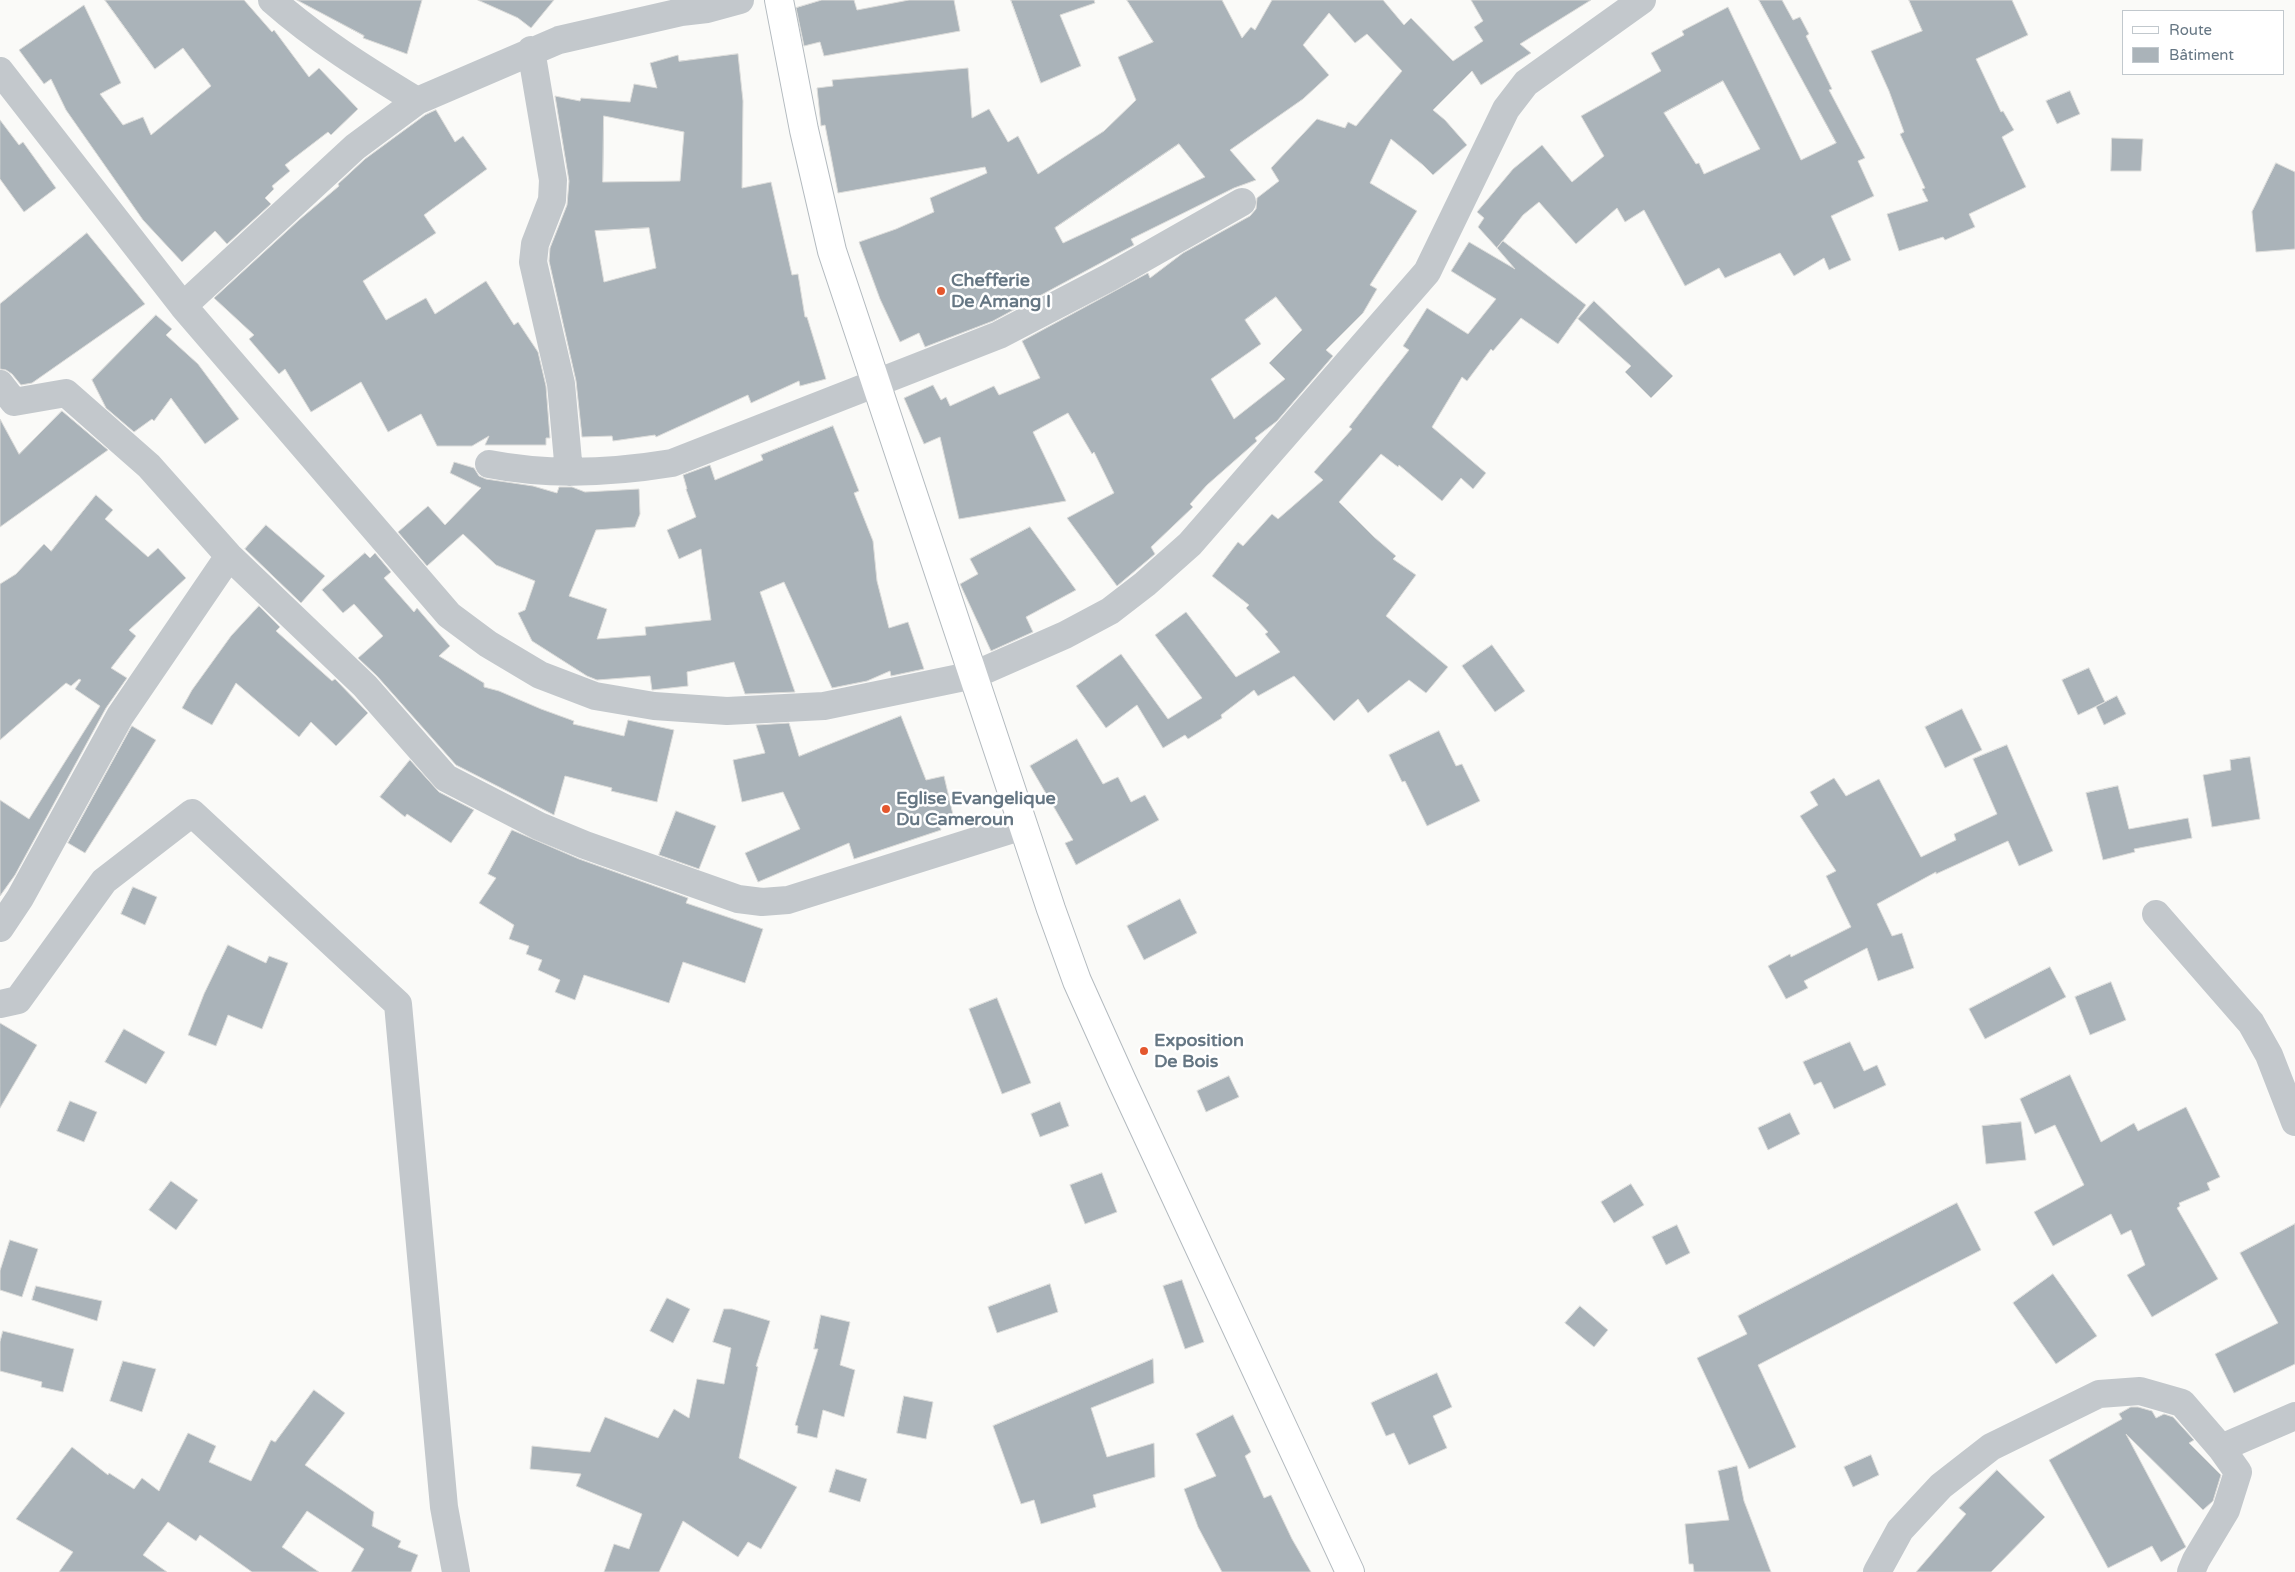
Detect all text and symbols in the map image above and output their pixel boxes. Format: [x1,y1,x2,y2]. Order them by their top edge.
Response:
legend [2122,10,2285,75]
text: Route [2169,21,2212,39]
text: Bâtiment [2169,46,2234,64]
place label: Chefferie De Amang I [951,270,1051,312]
marker: Chefferie De Amang I [935,285,947,297]
place label: Eglise Evangelique Du Cameroun [896,788,1056,831]
marker: Eglise Evangelique Du Cameroun [880,803,892,815]
place label: Exposition De Bois [1154,1030,1244,1072]
marker: Exposition De Bois [1138,1045,1150,1057]

